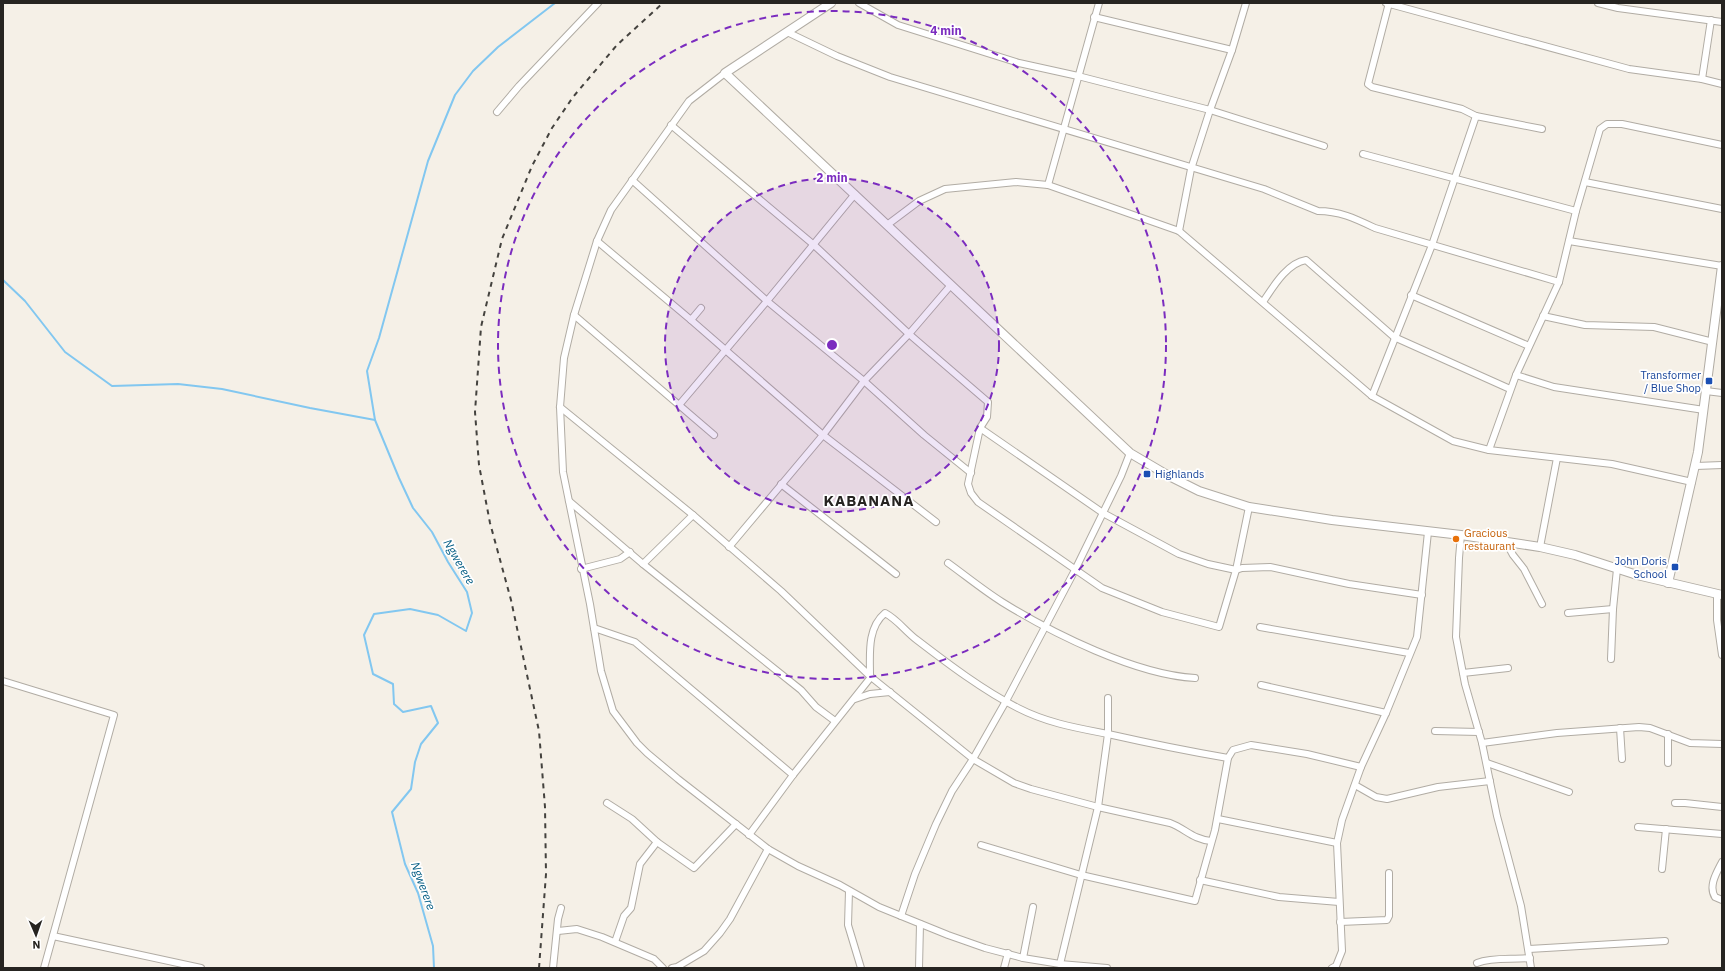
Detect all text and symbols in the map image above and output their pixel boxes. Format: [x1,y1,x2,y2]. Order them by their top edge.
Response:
text: 4 min [930,23,962,38]
text: 2 min [816,170,848,185]
centre of rings [825,338,839,352]
place label: Transformer / Blue Shop [1640,368,1701,395]
marker: Transformer / Blue Shop [1704,376,1714,386]
place label: Highlands [1155,467,1204,481]
marker: Highlands [1142,469,1152,479]
district label: KABANANA [823,491,915,510]
place label: Gracious restaurant [1464,526,1515,553]
marker: Gracious restaurant [1451,534,1461,544]
water label: Ngwerere [440,536,478,587]
place label: John Doris School [1614,554,1667,581]
marker: John Doris School [1670,562,1680,572]
water label: Ngwerere [408,860,439,912]
north arrow [16,915,56,955]
text: N [32,938,41,952]

